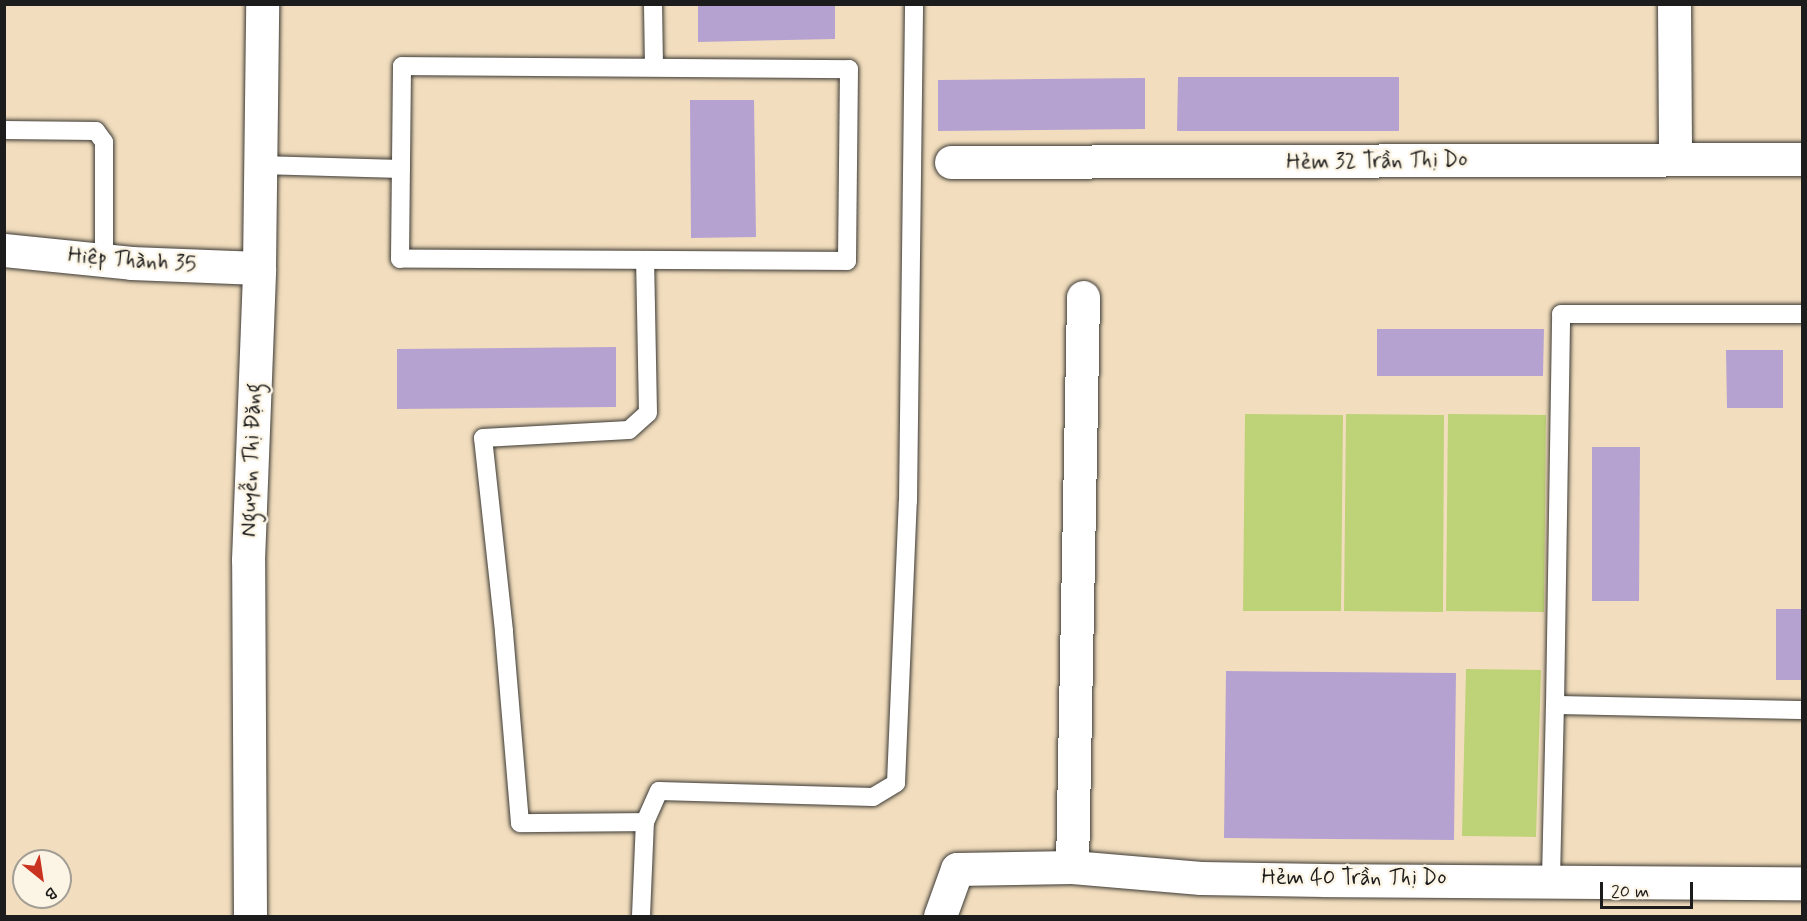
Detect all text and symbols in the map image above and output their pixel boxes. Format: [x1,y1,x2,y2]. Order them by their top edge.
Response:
street label: Hẻm 32 Trần Thị Do [1287,147,1467,177]
street label: Hiệp Thành 35 [67,243,197,279]
street label: Nguyễn Thị Đặng [236,383,268,537]
north arrow [12,849,72,909]
street label: Hẻm 40 Trần Thị Do [1262,866,1446,892]
scale bar [1603,870,1696,908]
text: 20 m [1611,880,1649,904]
text: B [41,882,60,905]

